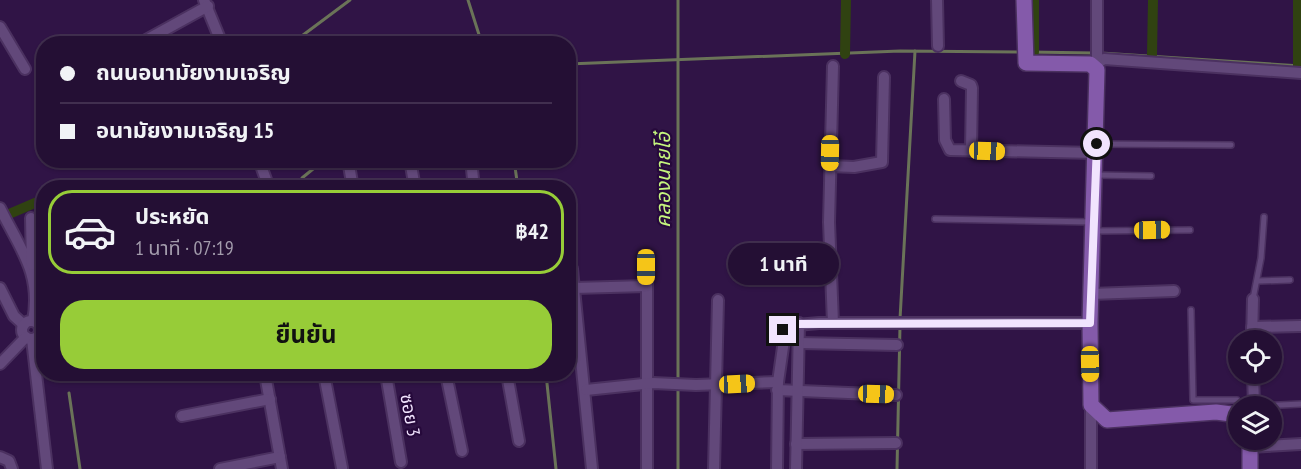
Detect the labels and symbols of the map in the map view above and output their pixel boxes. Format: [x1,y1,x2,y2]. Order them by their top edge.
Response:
water label: คลองนายโอ๋ [650,129,676,228]
route start [1083,130,1110,157]
car [821,135,839,171]
car [969,141,1005,161]
car [1134,221,1170,239]
callout: 1 นาที [728,243,838,285]
car [637,249,655,285]
route end [769,316,796,343]
car [1081,346,1099,382]
car [719,374,755,394]
car [858,384,894,404]
street label: ซอย 3 [395,392,426,438]

